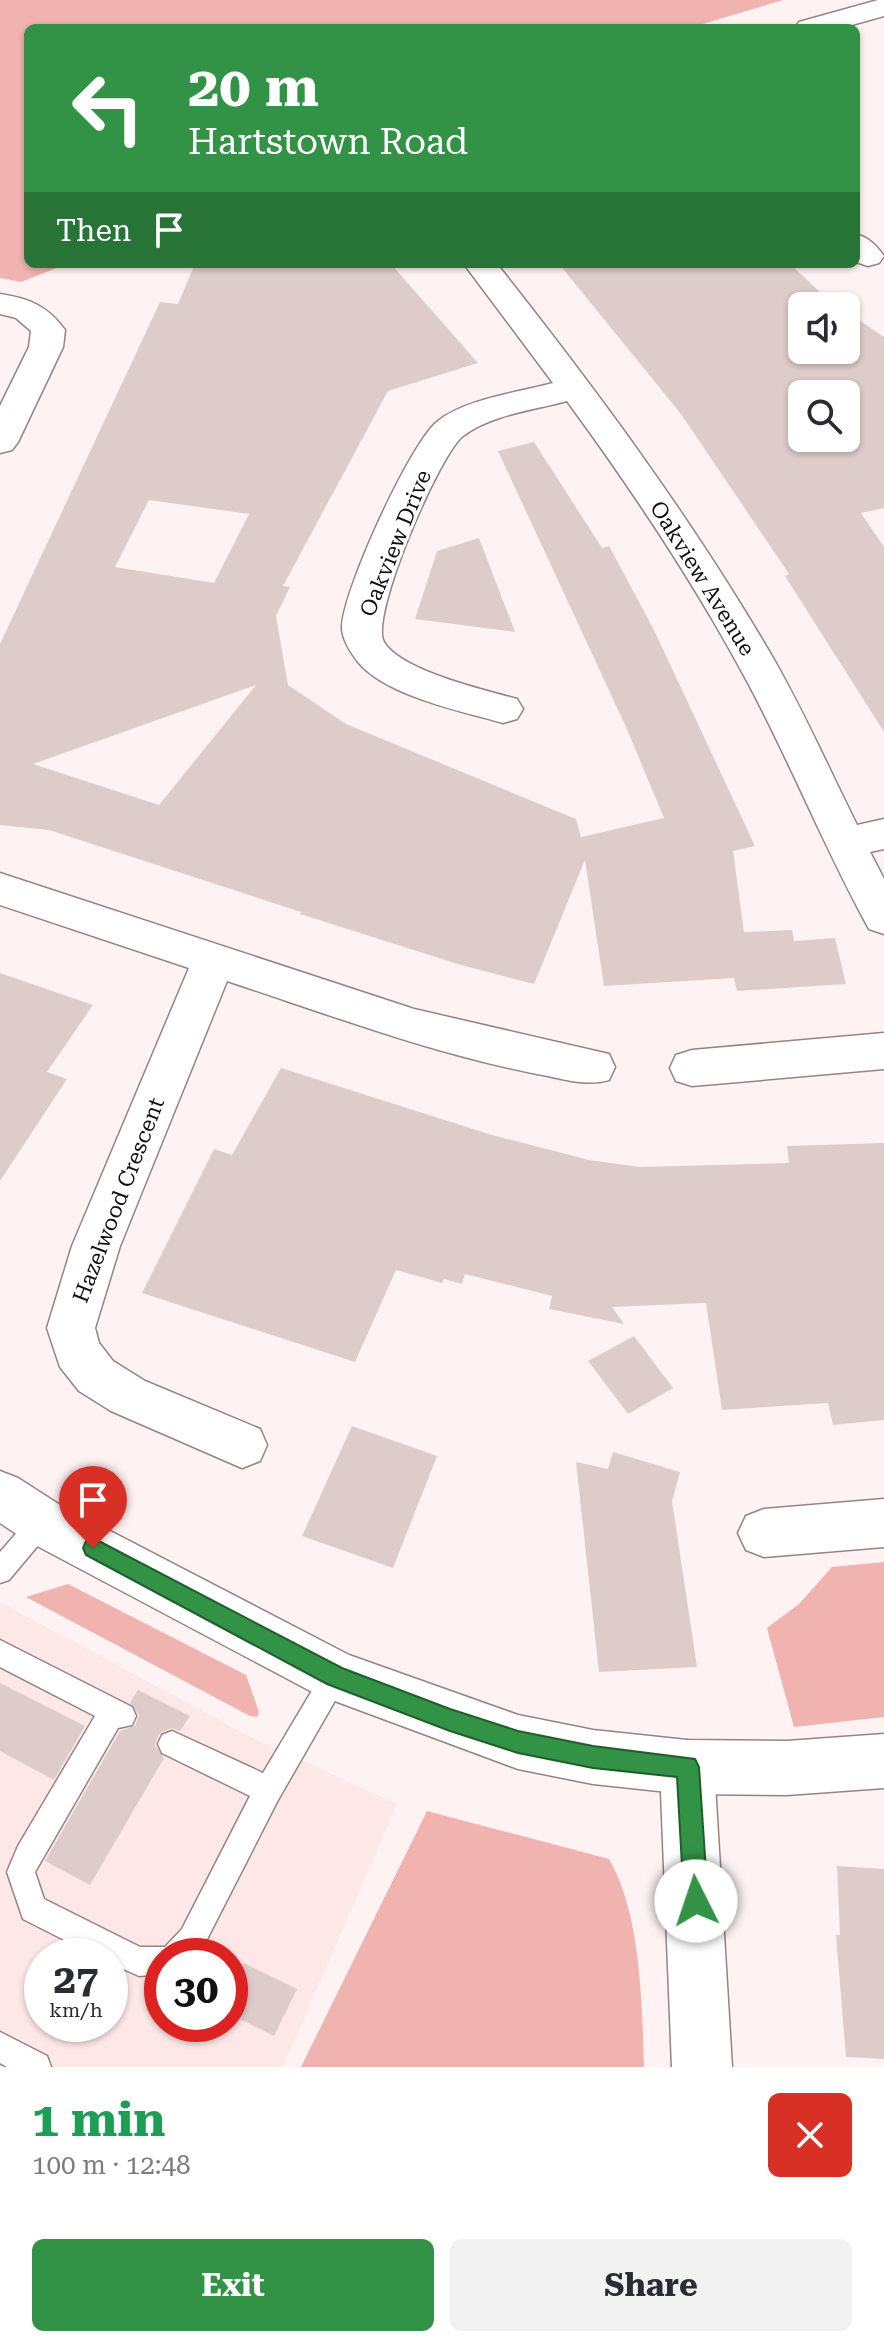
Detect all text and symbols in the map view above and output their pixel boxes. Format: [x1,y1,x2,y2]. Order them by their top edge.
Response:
text: 20 m [188,54,319,120]
icon: left [56,56,160,160]
text: Hartstown Road [188,121,468,163]
icon: arrive [147,208,191,252]
text: Then [56,213,131,248]
map controls [788,292,860,452]
button: sound [788,292,860,364]
button: search [788,380,860,452]
street label: Oakview Drive [355,466,436,620]
street label: Oakview Avenue [645,496,760,660]
street label: Hazelwood Crescent [68,1094,169,1306]
pin [59,1466,127,1548]
icon: arrive [71,1478,115,1522]
position arrow [654,1859,738,1943]
speed limit sign: 30 [144,1938,248,2042]
text: 27 [54,1956,98,2003]
text: km/h [49,1998,103,2022]
text: 1 min [32,2092,165,2148]
button: close [768,2093,852,2177]
text: 100 m · 12:48 [32,2150,191,2180]
button: Exit [32,2239,434,2331]
button: Share [450,2239,852,2331]

